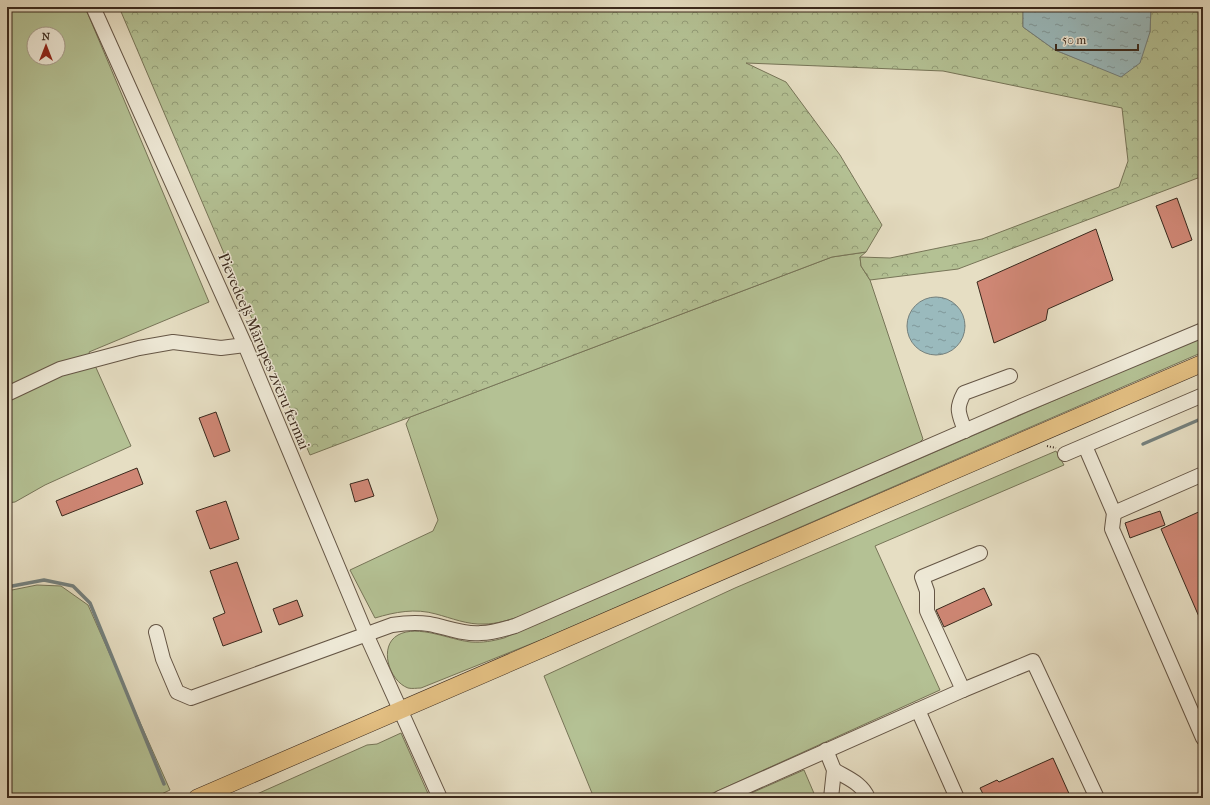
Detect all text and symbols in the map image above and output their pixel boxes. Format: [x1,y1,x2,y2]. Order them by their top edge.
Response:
north arrow [26,26,66,66]
scale bar [1056,26,1138,52]
text: N [42,30,51,43]
text: 50 m [1062,33,1086,47]
street label: Pievedceļš Mārupes zvēru fermai [214,250,314,453]

